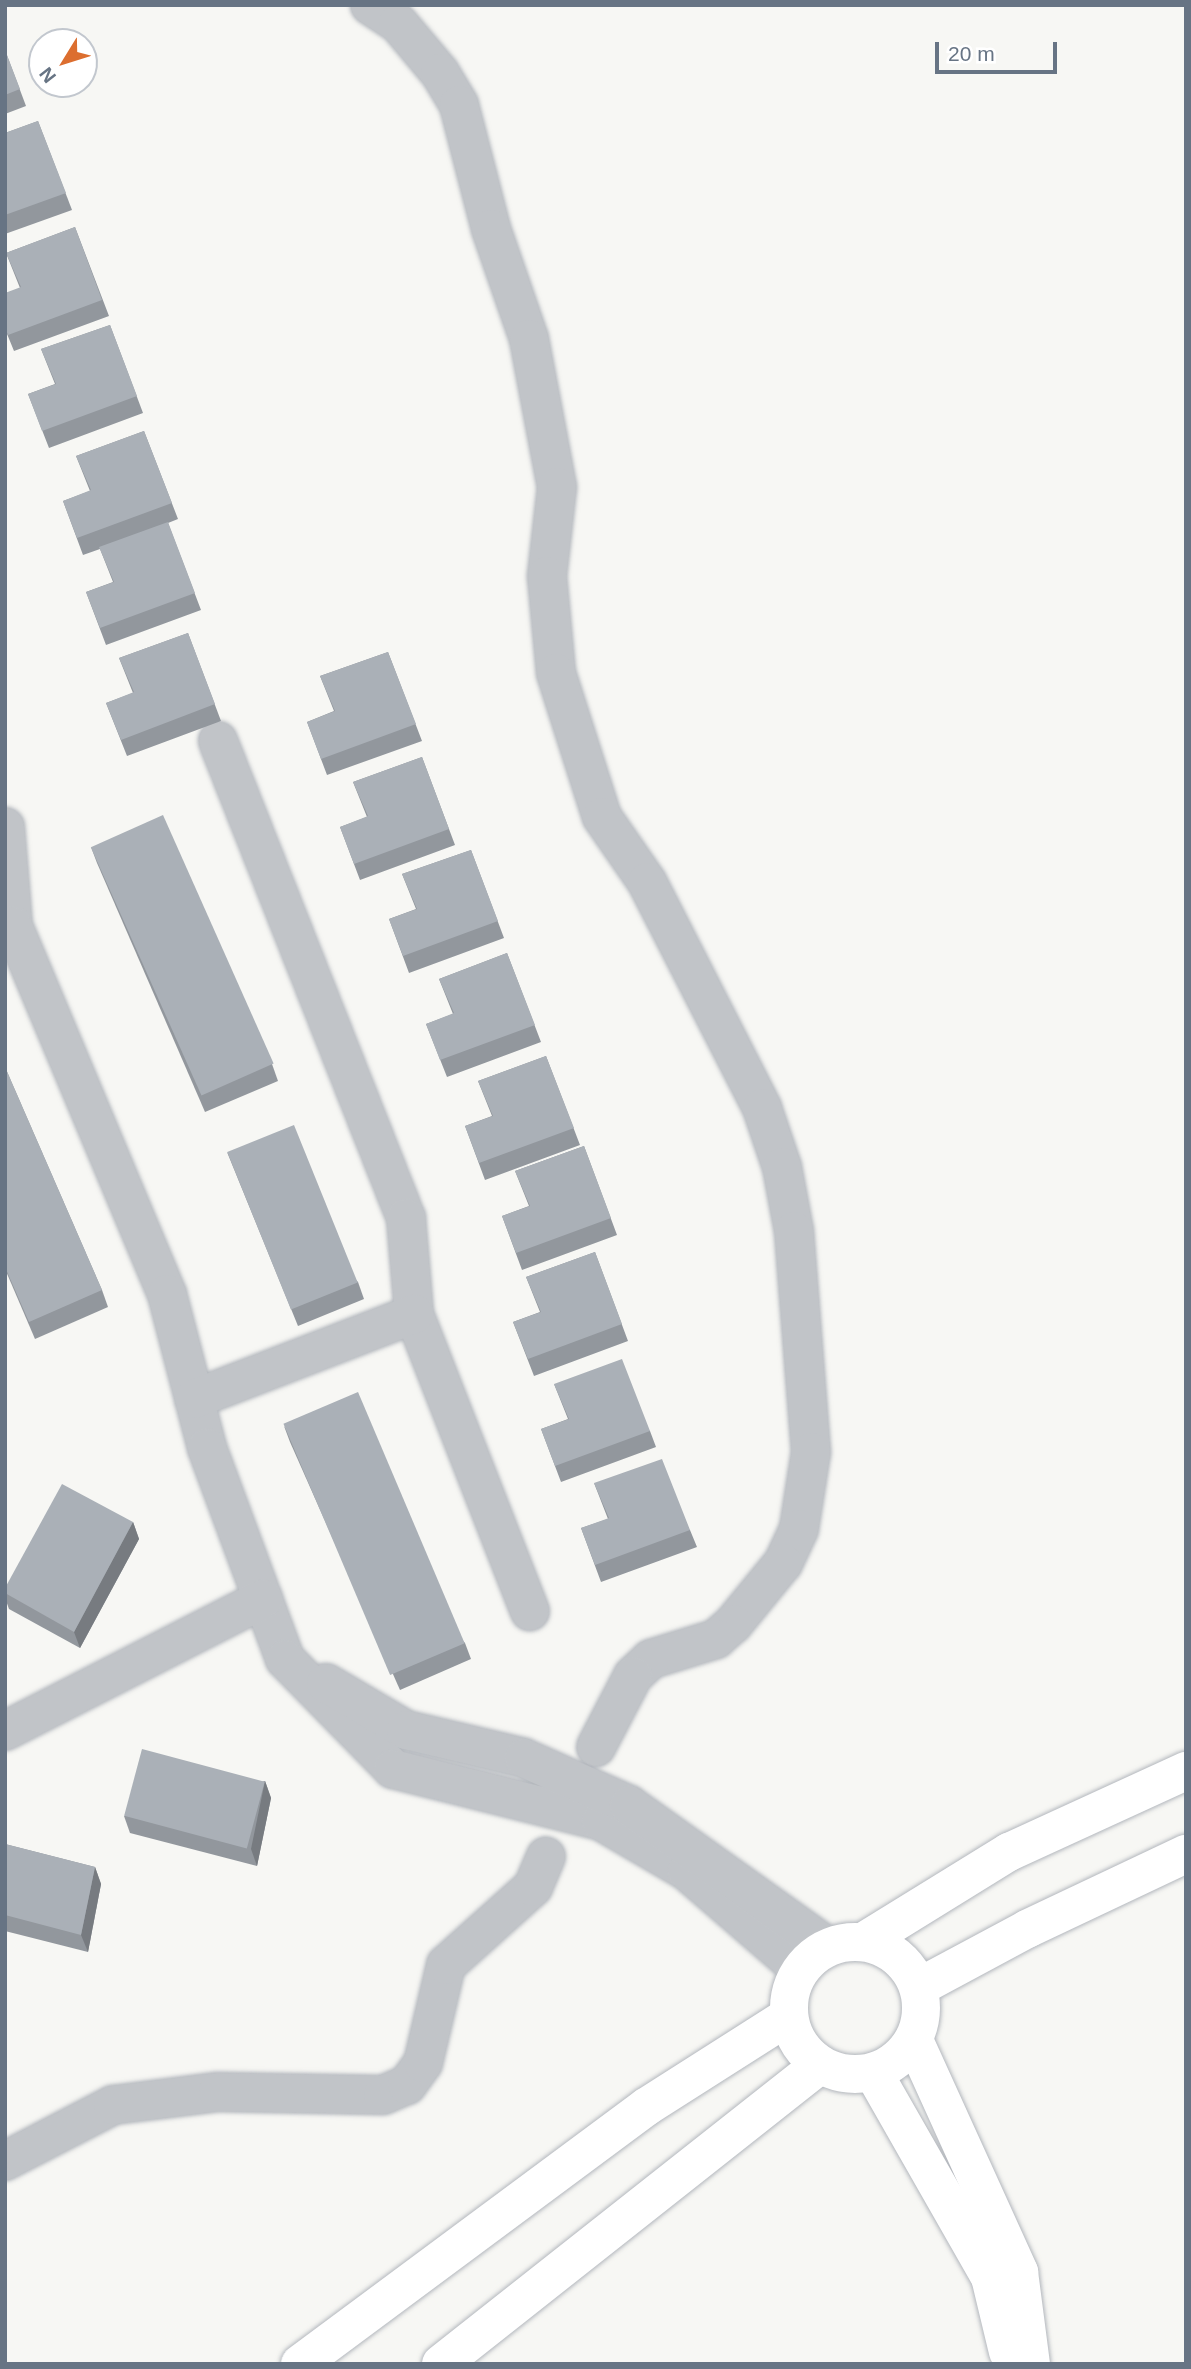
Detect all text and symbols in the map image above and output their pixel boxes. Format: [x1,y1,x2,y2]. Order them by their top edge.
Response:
north arrow [28,28,98,98]
scale bar [939,28,1062,72]
text: 20 m [948,42,995,65]
text: N [35,63,60,87]

